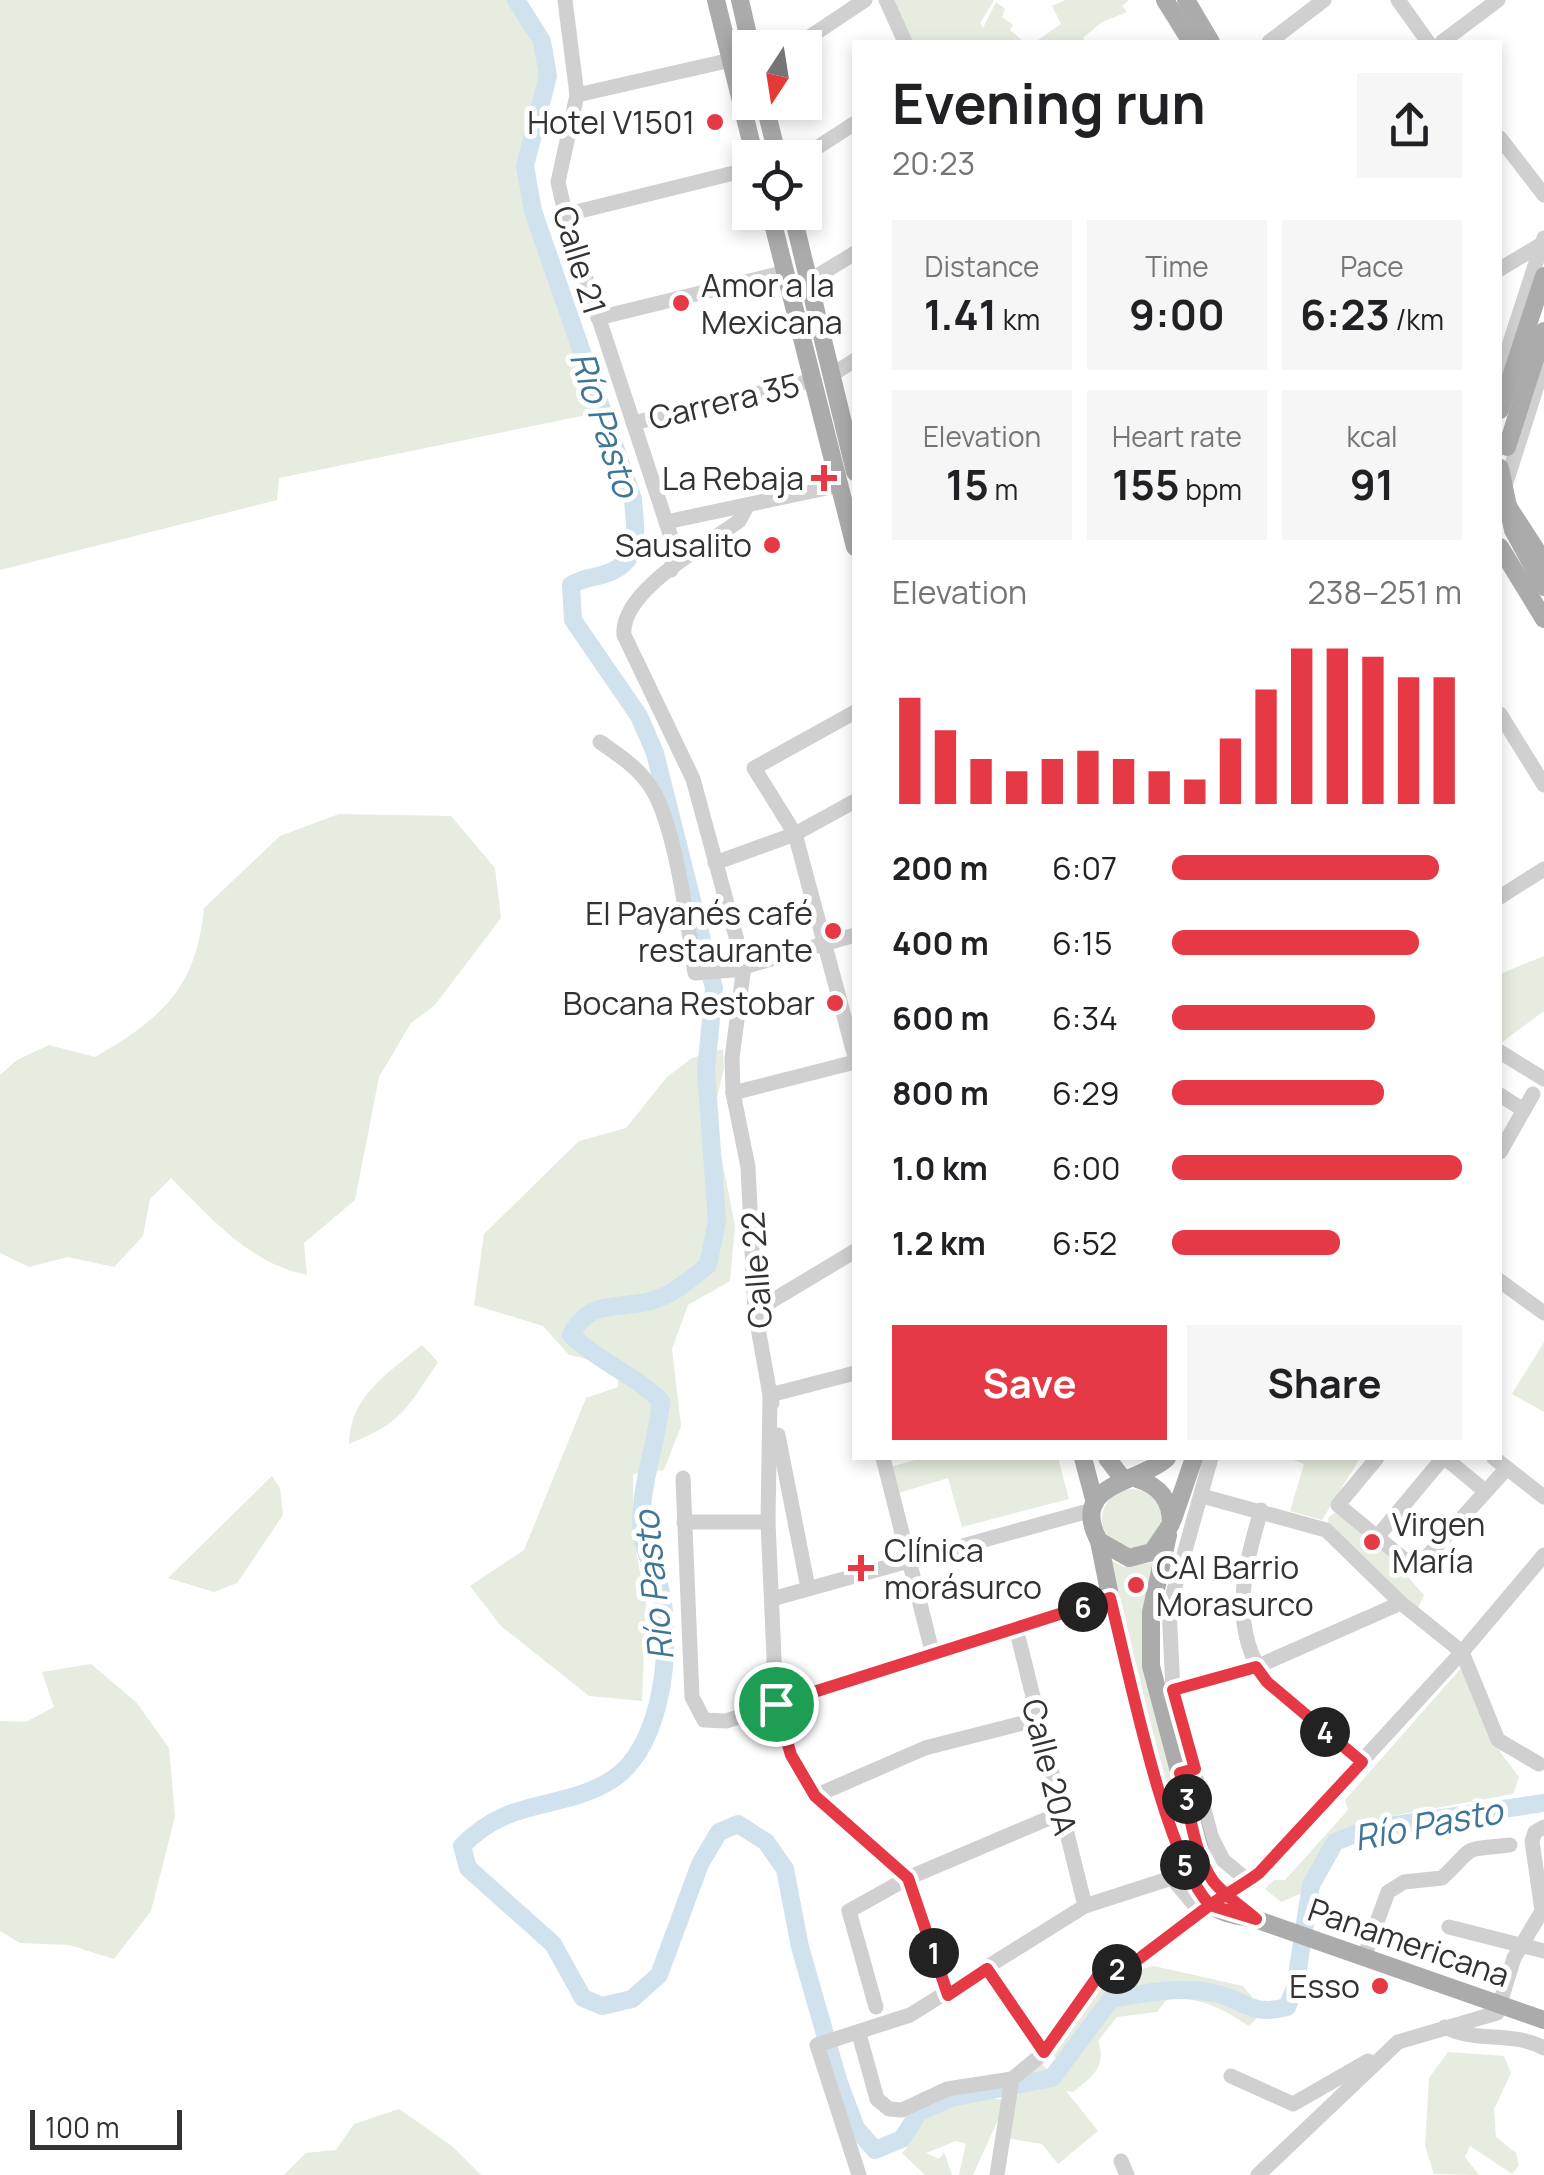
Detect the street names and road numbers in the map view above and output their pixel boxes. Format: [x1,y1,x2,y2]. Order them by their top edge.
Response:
street label: Calle 21 [543,200,617,320]
street label: Carrera 35 [644,362,804,440]
street label: Calle 22 [730,1210,782,1330]
street label: Calle 20A [1012,1694,1088,1840]
street label: Panamericana [1303,1887,1515,1997]

